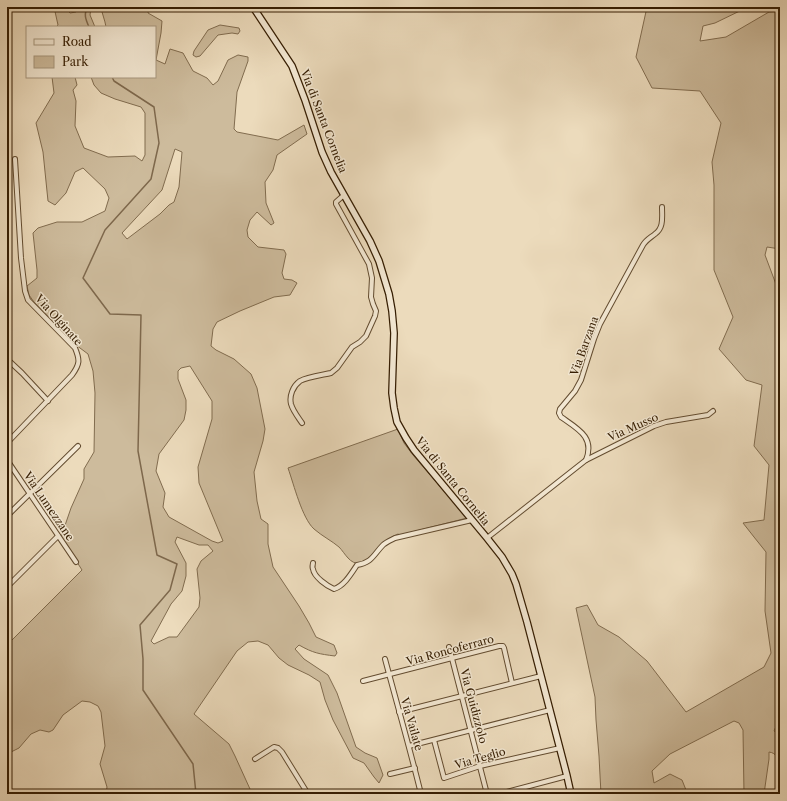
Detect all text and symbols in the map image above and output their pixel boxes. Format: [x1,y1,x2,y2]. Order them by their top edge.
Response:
legend [26,26,156,78]
text: Road [62,34,92,49]
text: Park [62,54,89,69]
street label: Via di Santa Cornelia [297,66,350,175]
street label: Via Olginate [32,291,86,348]
street label: Via Barzana [566,314,601,379]
street label: Via Musso [605,410,661,445]
street label: Via di Santa Cornelia [412,433,493,528]
street label: Via Lumezzane [20,468,77,543]
street label: Via Roncoferraro [404,632,496,669]
street label: Via Guidizzolo [457,666,491,745]
street label: Via Vailate [397,695,426,752]
street label: Via Teglio [452,744,507,772]

